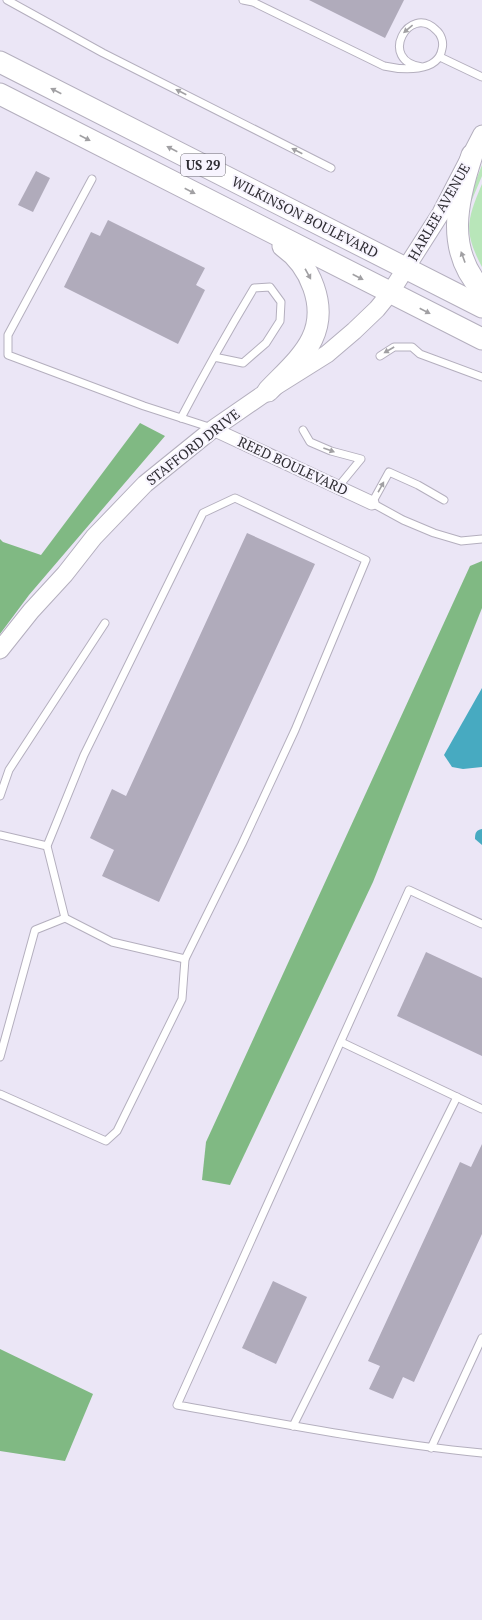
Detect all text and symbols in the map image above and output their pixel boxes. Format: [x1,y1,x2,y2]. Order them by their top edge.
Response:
one-way arrow [403,25,413,33]
one-way arrow [50,87,62,94]
one-way arrow [175,89,187,95]
one-way arrow [79,134,90,141]
one-way arrow [166,146,178,152]
one-way arrow [291,147,302,154]
road number: US 29 [181,154,225,176]
street label: HARLEE AVENUE [403,160,474,264]
street label: WILKINSON BOULEVARD [229,171,382,262]
one-way arrow [185,188,196,195]
one-way arrow [459,251,465,263]
one-way arrow [305,268,311,280]
one-way arrow [352,273,364,280]
one-way arrow [419,307,431,314]
one-way arrow [383,347,395,354]
street label: STAFFORD DRIVE [142,404,243,489]
street label: REED BOULEVARD [235,432,351,499]
one-way arrow [323,447,335,453]
one-way arrow [377,482,384,493]

